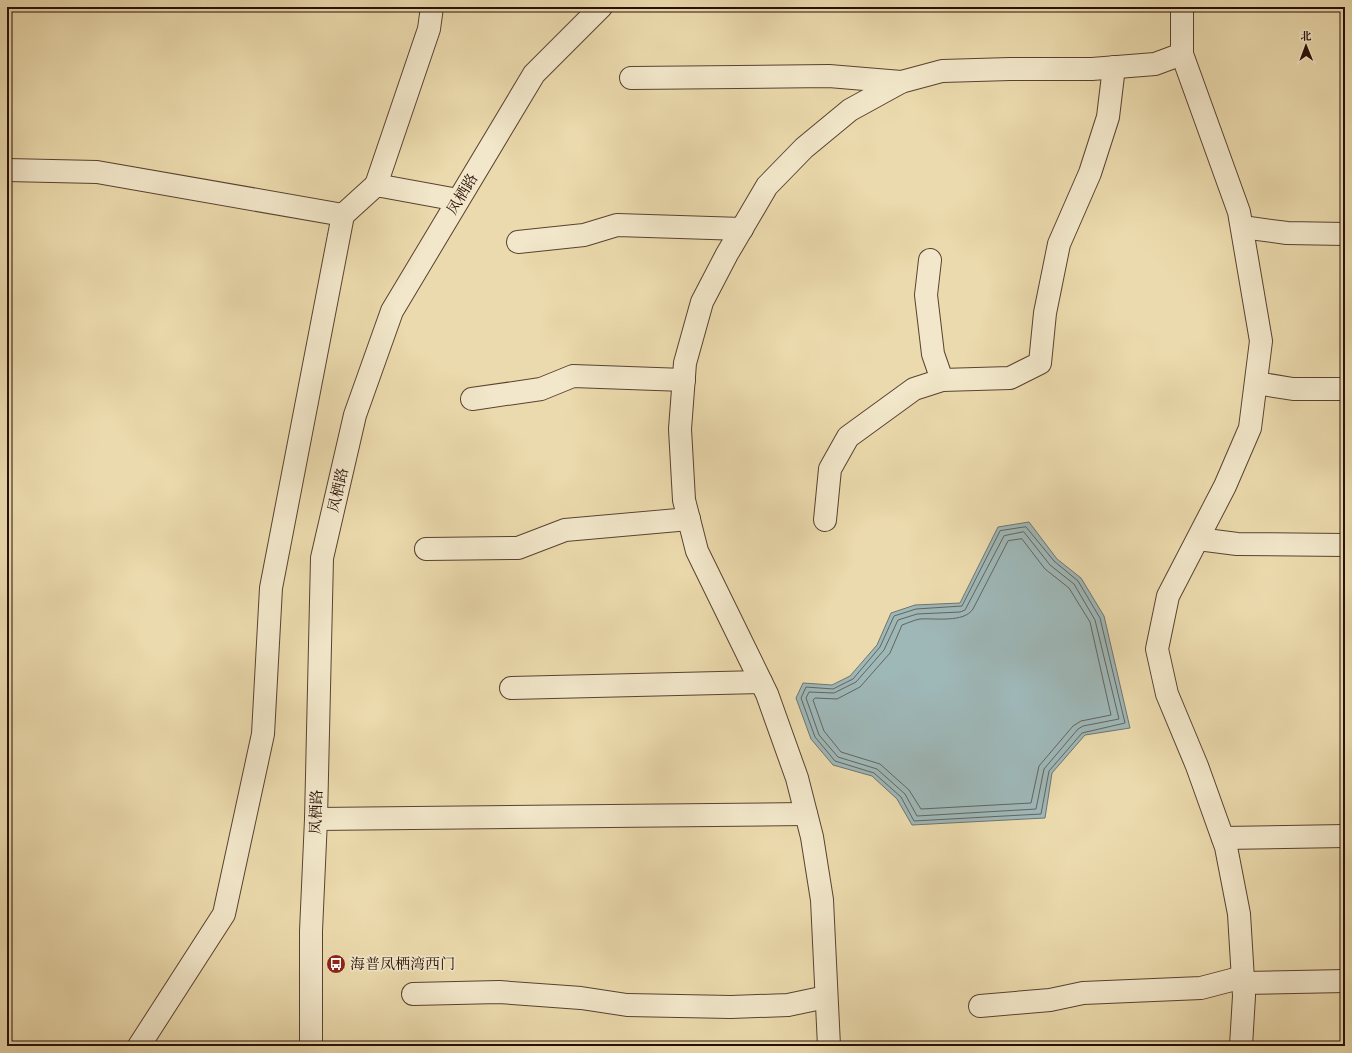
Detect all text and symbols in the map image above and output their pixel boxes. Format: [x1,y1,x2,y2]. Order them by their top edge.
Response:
north arrow [1286,26,1326,66]
text: 北 [1300,30,1311,44]
street label: 凤栖路 [443,170,482,218]
street label: 凤栖路 [324,466,353,514]
street label: 凤栖路 [306,789,327,835]
bus stop icon: 海普凤栖湾西门 [325,953,347,975]
place label: 海普凤栖湾西门 [350,955,455,974]

